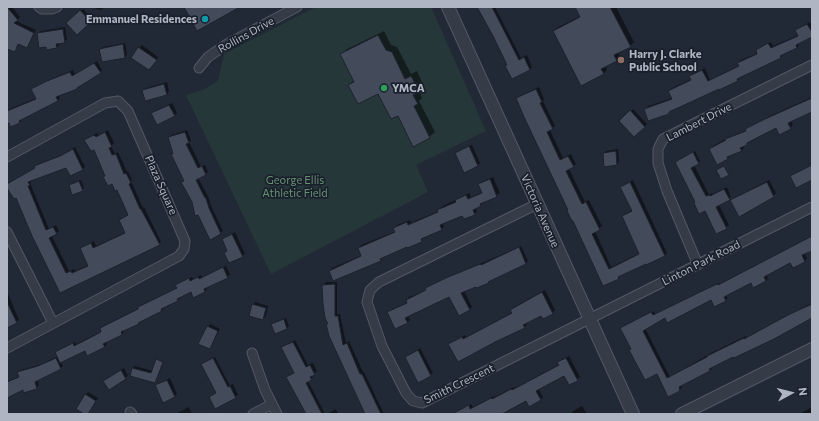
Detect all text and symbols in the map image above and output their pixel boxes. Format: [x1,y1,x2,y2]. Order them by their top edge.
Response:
place label: Emmanuel Residences [86,12,197,26]
marker: Emmanuel Residences [200,14,210,24]
street label: Rollins Drive [216,14,276,56]
place label: Harry J. Clarke Public School [629,47,701,73]
marker: Harry J. Clarke Public School [616,55,626,65]
place label: YMCA [392,81,425,95]
marker: YMCA [379,83,389,93]
street label: Lambert Drive [664,100,734,144]
street label: Plaza Square [142,153,180,217]
street label: Victoria Avenue [518,172,562,250]
park label: George Ellis Athletic Field [262,173,328,199]
street label: Linton Park Road [660,238,742,288]
street label: Smith Crescent [422,361,496,407]
north arrow [771,373,811,413]
text: N [796,387,810,396]

